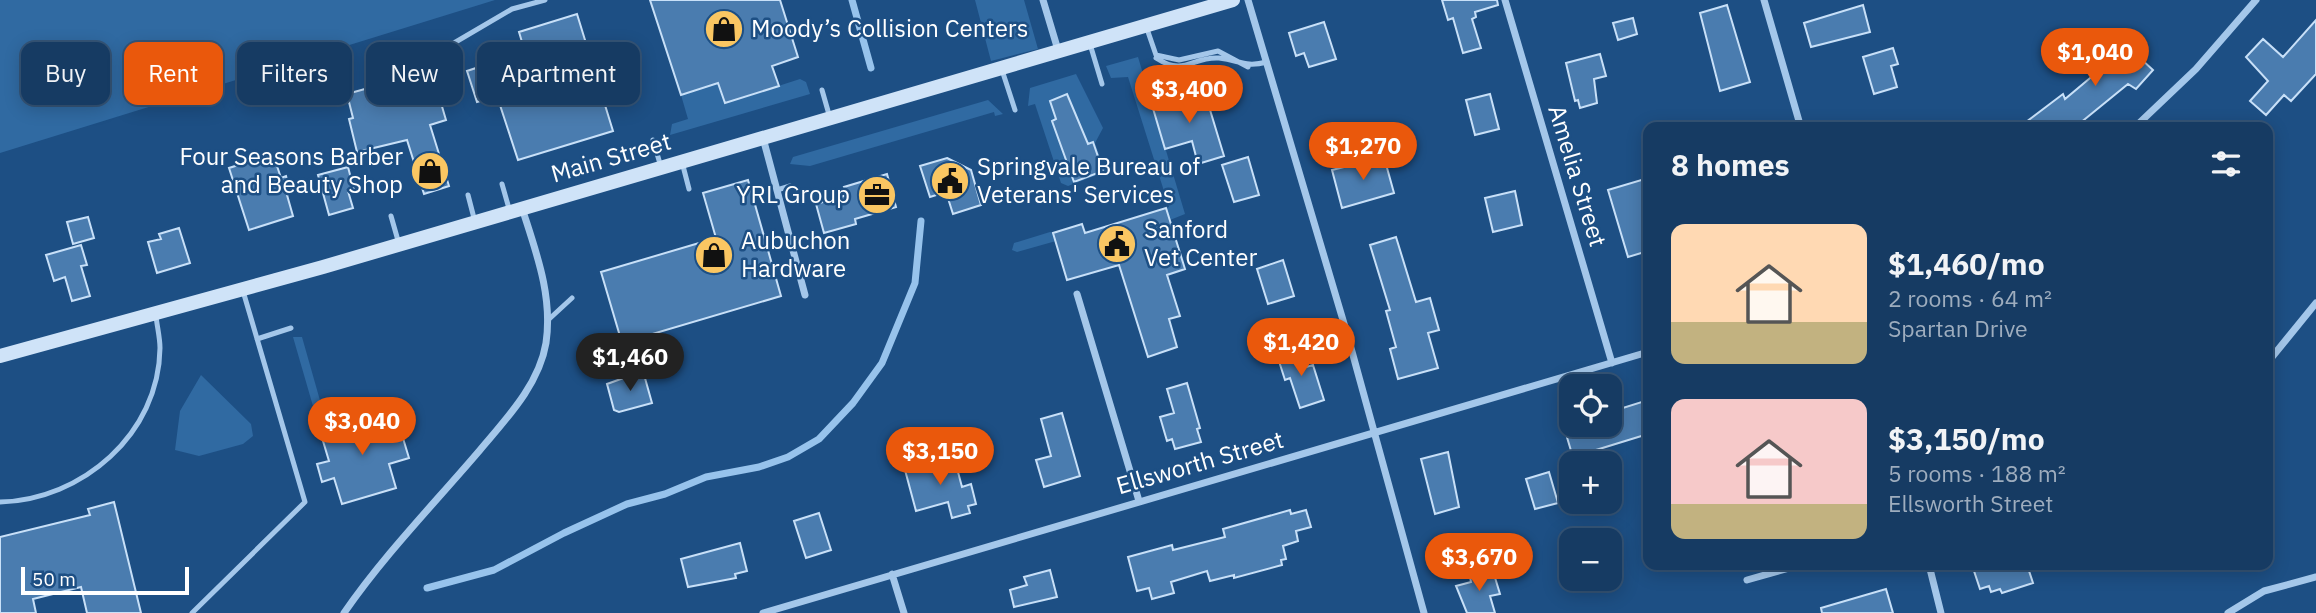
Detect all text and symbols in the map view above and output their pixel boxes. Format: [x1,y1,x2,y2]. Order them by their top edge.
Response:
shop icon: Moody’s Collision Centers [703,8,745,50]
place label: Moody’s Collision Centers [751,12,1028,44]
pin: $1,040 [2038,28,2152,88]
text: $1,040 [2057,36,2133,66]
chip: Buy [21,42,110,105]
chip: Rent [124,42,223,105]
chip: Filters [237,42,352,105]
chip: New [366,42,463,105]
chip: Apartment [477,42,640,105]
pin: $3,400 [1132,66,1246,125]
text: $3,400 [1151,73,1227,103]
street label: Amelia Street [1541,101,1615,250]
pin: $1,270 [1306,122,1420,182]
street label: Main Street [547,125,674,189]
text: $1,270 [1325,130,1401,160]
place label: Four Seasons Barber and Beauty Shop [179,140,403,200]
text: 8 homes [1671,145,1790,184]
icon: filters [2207,145,2245,183]
shop icon: Four Seasons Barber and Beauty Shop [409,150,451,192]
place label: Springvale Bureau of Veterans' Services [977,150,1200,210]
public building icon: Springvale Bureau of Veterans' Services [929,160,971,202]
office icon: YRL Group [856,174,898,216]
place label: YRL Group [736,178,850,210]
place label: Sanford Vet Center [1144,213,1257,273]
public building icon: Sanford Vet Center [1096,223,1138,265]
place label: Aubuchon Hardware [741,224,850,284]
shop icon: Aubuchon Hardware [693,234,735,276]
text: $1,460/mo [1888,244,2045,283]
icon: home [1727,252,1811,336]
text: 2 rooms · 64 m² [1888,283,2052,313]
text: Spartan Drive [1888,313,2028,343]
pin: $1,420 [1244,318,1358,378]
text: $1,420 [1263,326,1339,356]
pin: $1,460 [573,334,687,393]
text: $1,460 [592,341,668,371]
map controls [1559,374,1622,591]
button: locate [1559,374,1622,437]
pin: $3,040 [305,398,419,457]
text: $3,040 [324,405,400,435]
text: $3,150/mo [1888,419,2045,458]
street label: Ellsworth Street [1112,423,1287,501]
icon: home [1727,427,1811,511]
pin: $3,150 [883,428,997,487]
text: $3,150 [902,435,978,465]
button: + [1559,451,1622,514]
text: 5 rooms · 188 m² [1888,458,2066,488]
text: Ellsworth Street [1888,488,2053,518]
button: − [1559,528,1622,591]
pin: $3,670 [1422,534,1536,593]
text: $3,670 [1441,541,1517,571]
scale bar [21,564,189,596]
text: 50 m [32,567,76,591]

